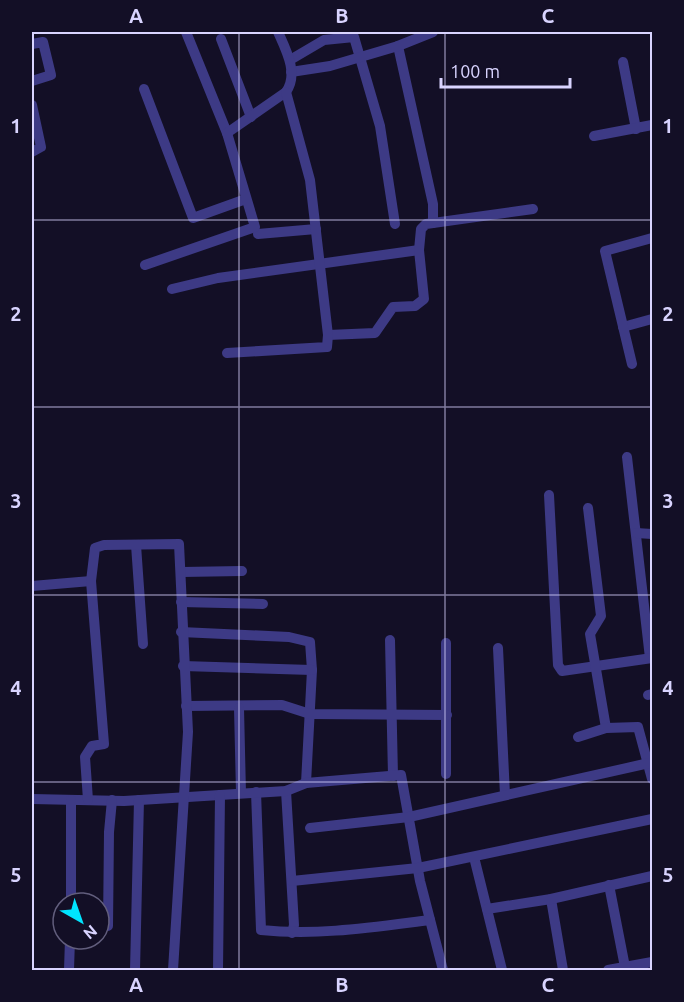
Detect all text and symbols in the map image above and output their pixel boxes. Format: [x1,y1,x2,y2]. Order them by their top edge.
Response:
text: A [129,4,143,27]
text: B [335,4,349,27]
text: C [542,4,555,27]
scale bar [441,51,570,89]
text: 100 m [450,61,500,81]
text: 1 [10,114,22,137]
text: 1 [662,114,674,137]
text: 2 [10,302,22,325]
text: 2 [662,302,674,325]
text: 3 [10,489,22,512]
text: 3 [662,489,674,512]
text: 4 [10,676,22,699]
text: 4 [662,676,674,699]
text: 5 [10,863,22,886]
text: 5 [662,863,674,886]
north arrow [51,891,111,951]
text: N [80,922,101,943]
text: A [129,973,143,996]
text: B [335,973,349,996]
text: C [542,973,555,996]

